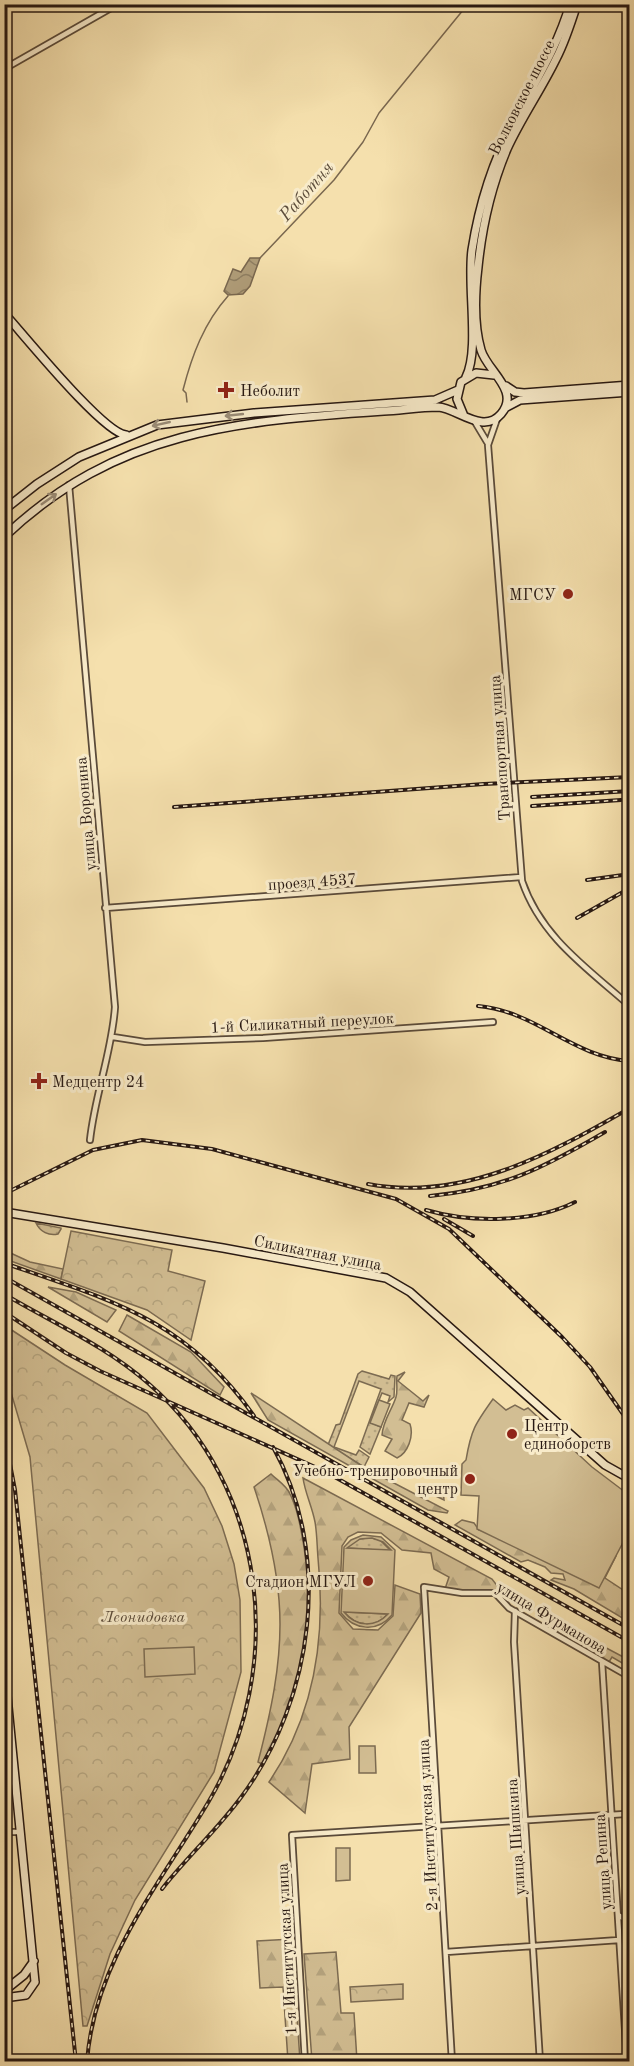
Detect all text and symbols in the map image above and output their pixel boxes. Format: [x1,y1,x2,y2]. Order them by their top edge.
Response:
street label: Волковское шоссе [487,38,559,158]
water label: Работня [276,158,337,226]
marker: Неболит [217,381,235,399]
place label: Неболит [240,384,300,400]
one-way arrow [225,410,245,421]
one-way arrow [152,419,171,431]
one-way arrow [40,493,57,505]
marker: МГСУ [561,587,575,601]
place label: МГСУ [509,588,556,604]
street label: Транспортная улица [488,674,514,821]
street label: улица Воронина [74,756,100,872]
street label: проезд 4537 [267,872,357,894]
street label: 1-й Силикатный переулок [210,1011,394,1037]
marker: Медцентр 24 [30,1072,48,1090]
place label: Медцентр 24 [52,1075,144,1091]
street label: Силикатная улица [252,1234,383,1274]
place label: Центр единоборств [524,1419,611,1453]
marker: Центр единоборств [505,1427,519,1441]
place label: Учебно-тренировочный центр [293,1464,458,1498]
marker: Учебно-тренировочный центр [463,1472,477,1486]
marker: Стадион МГУЛ [361,1574,375,1588]
place label: Стадион МГУЛ [245,1575,356,1591]
street label: улица Фурманова [493,1580,609,1658]
park label: Леонидовка [101,1610,185,1626]
street label: 2-я Институтская улица [416,1738,441,1911]
street label: улица Шишкина [505,1778,529,1896]
street label: улица Репина [593,1813,615,1911]
street label: 1-я Институтская улица [275,1862,300,2035]

